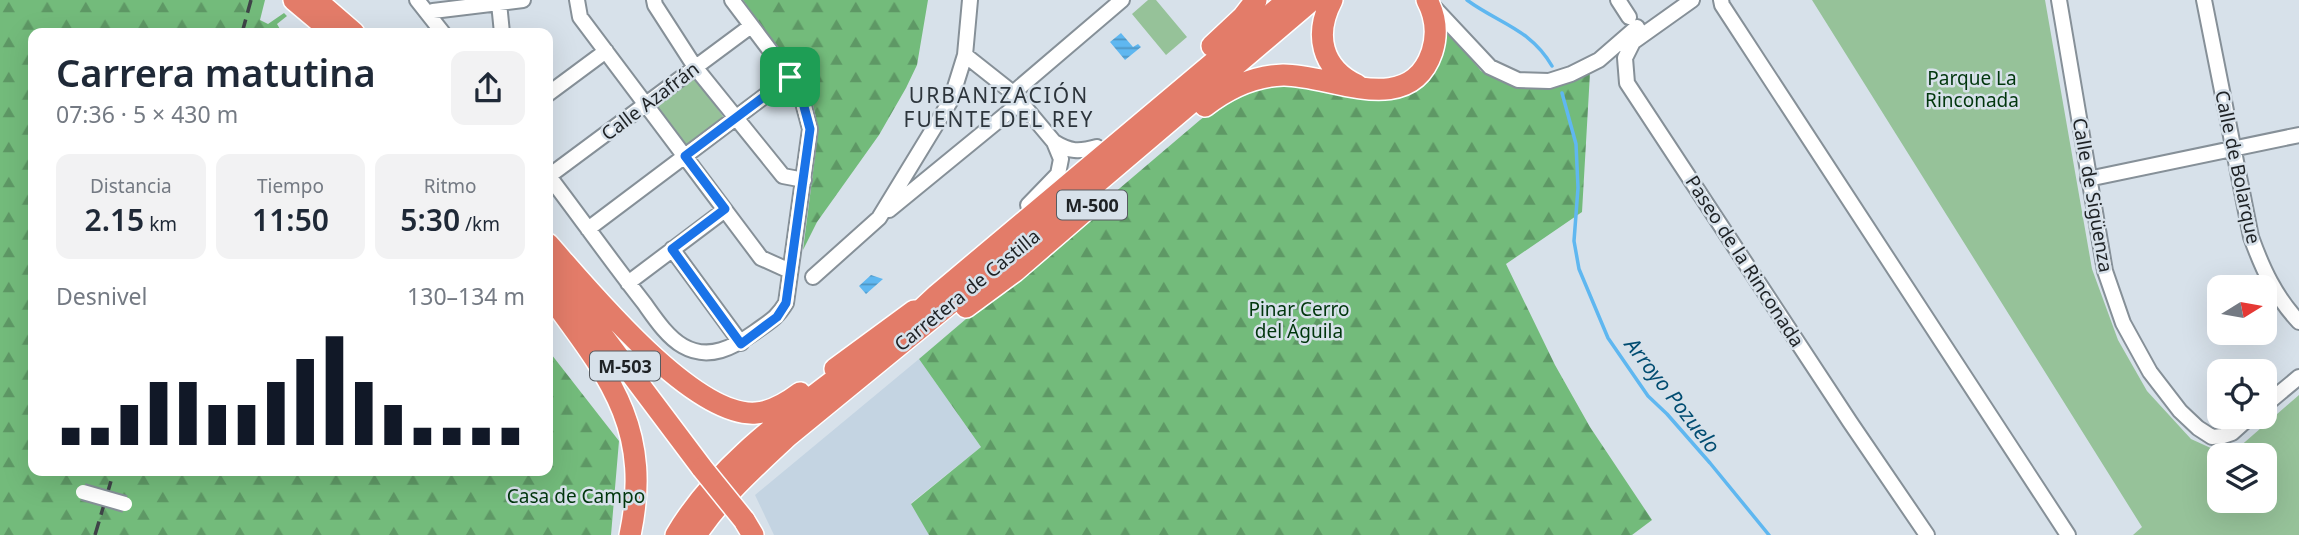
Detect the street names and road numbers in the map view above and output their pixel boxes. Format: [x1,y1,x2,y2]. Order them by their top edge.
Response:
street label: Calle Azafrán [596,56,704,146]
street label: Calle de Bolarque [2209,88,2267,246]
street label: Calle de Sigüenza [2067,116,2119,274]
street label: Paseo de la Rinconada [1680,170,1810,352]
road number: M-500 [1057,190,1127,220]
street label: Carretera de Castilla [889,223,1045,357]
road number: M-503 [590,352,660,380]

